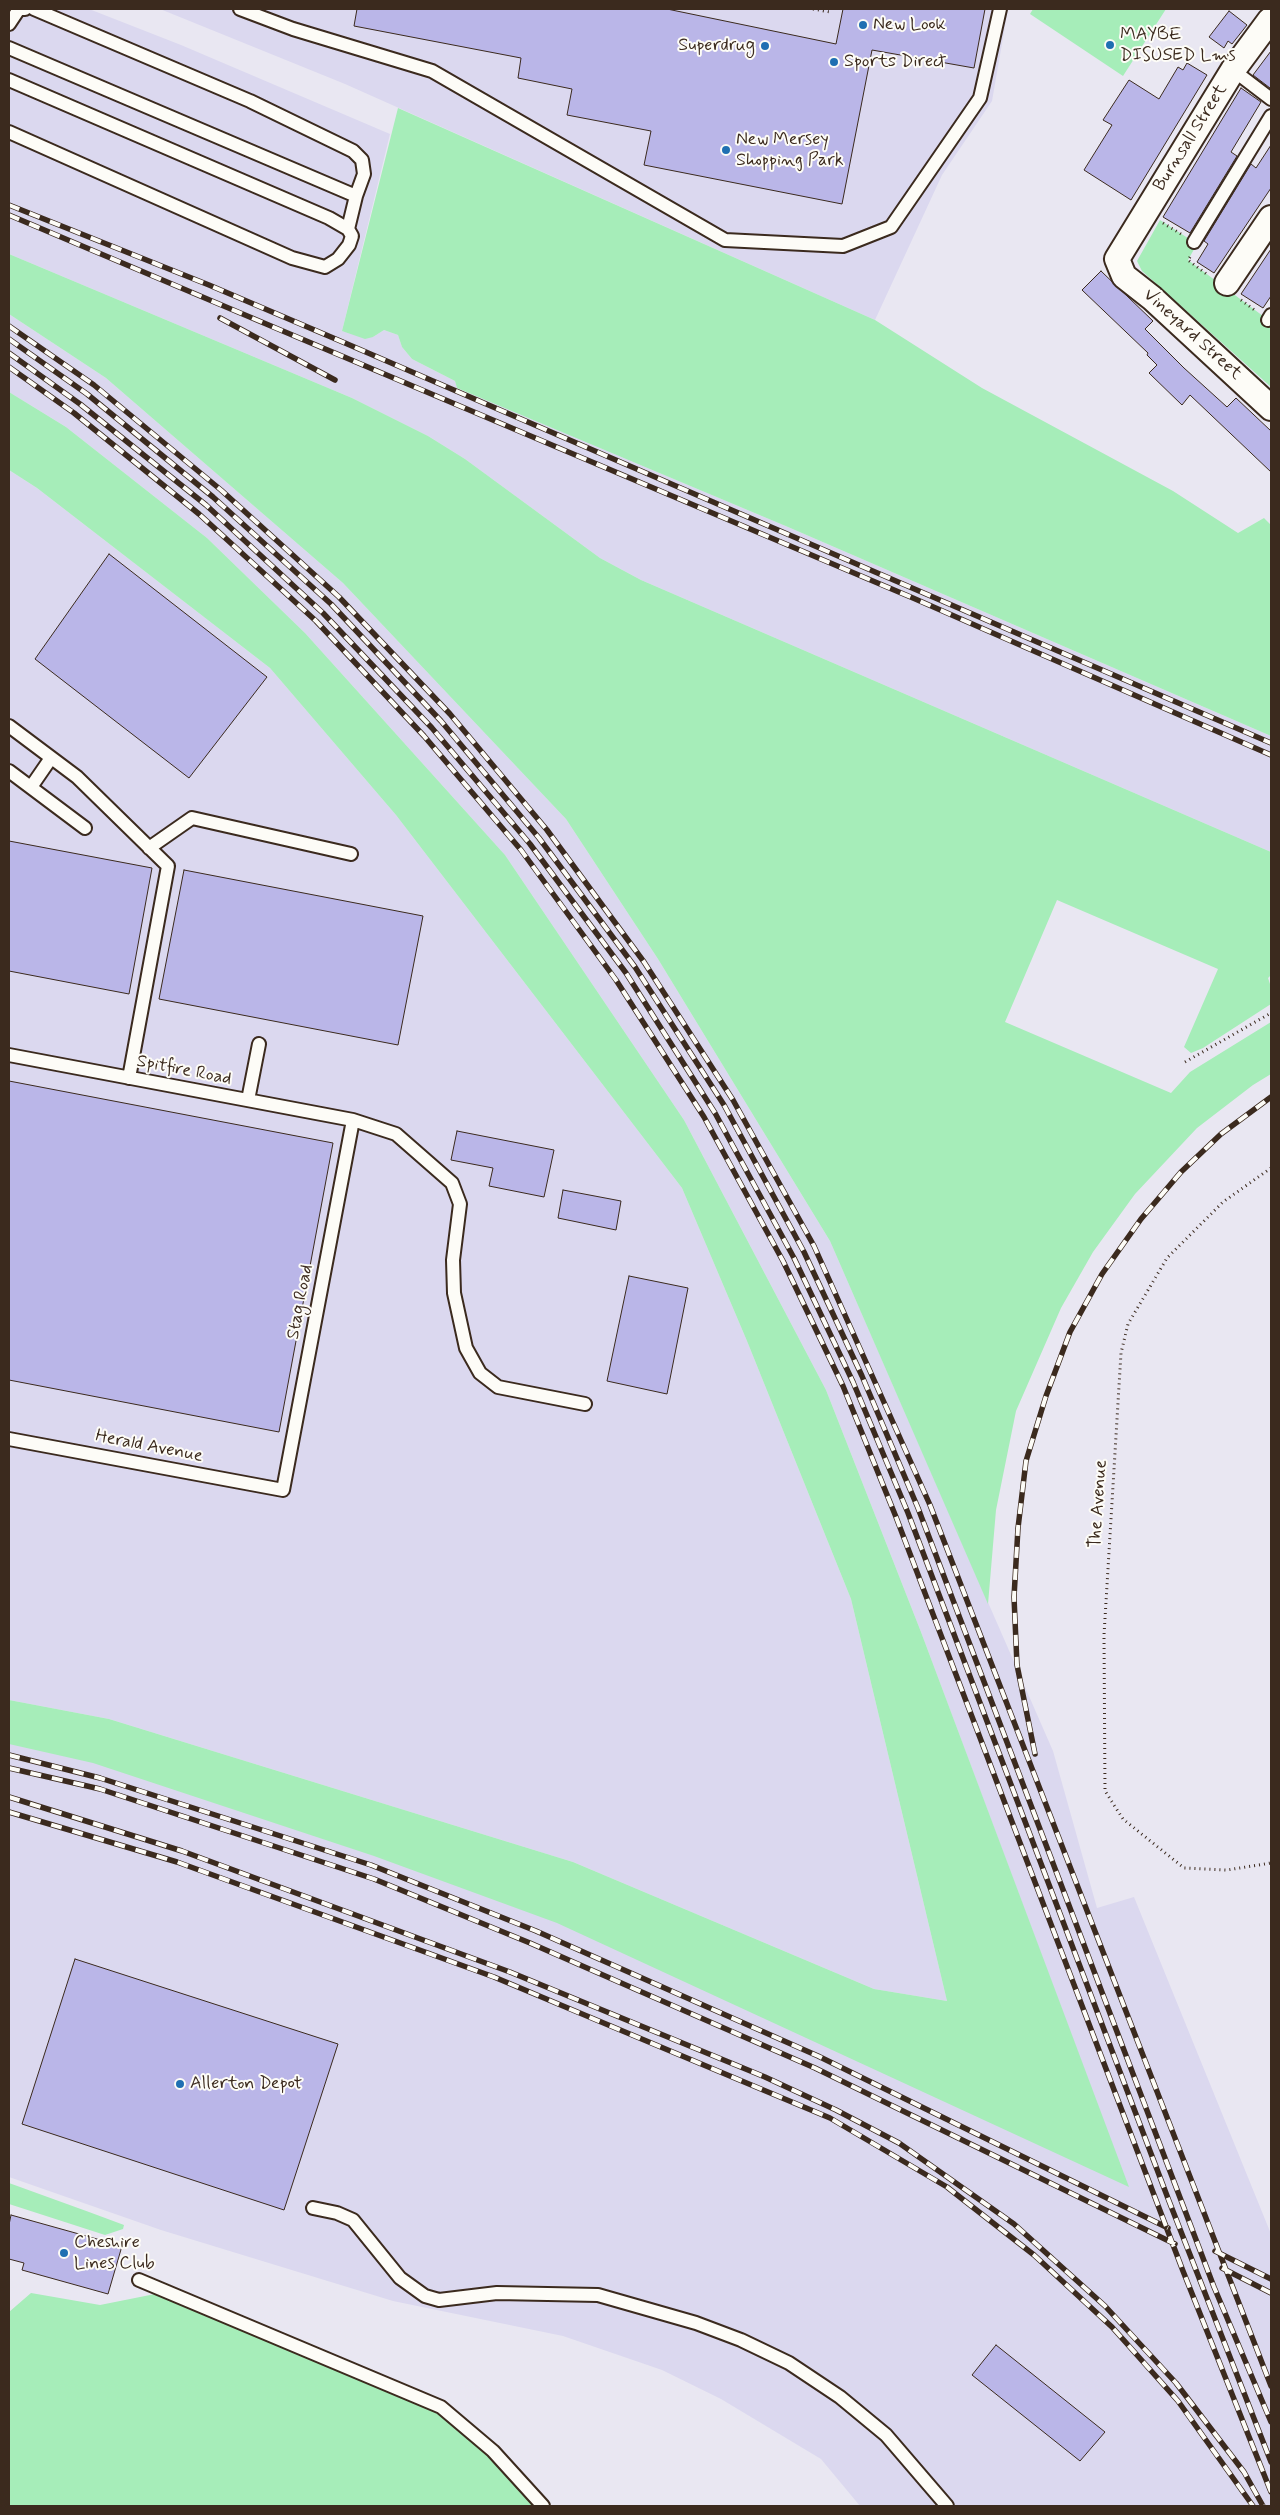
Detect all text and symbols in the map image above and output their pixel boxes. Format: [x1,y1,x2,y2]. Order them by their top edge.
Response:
place label: New Look [873,14,946,36]
marker: New Look [857,19,869,31]
place label: MAYBE DISUSED Lms [1120,24,1236,66]
place label: Superdrug [678,35,755,57]
marker: MAYBE DISUSED Lms [1104,39,1116,51]
marker: Superdrug [759,40,771,52]
place label: Sports Direct [844,51,946,73]
marker: Sports Direct [828,56,840,68]
street label: Burnsall Street [1149,80,1233,196]
place label: New Mersey Shopping Park [736,129,844,172]
marker: New Mersey Shopping Park [720,144,732,156]
street label: Vineyard Street [1138,285,1246,385]
street label: Spitfire Road [135,1051,233,1091]
street label: Stag Road [283,1263,319,1341]
street label: Herald Avenue [93,1426,205,1468]
street label: The Avenue [1085,1459,1113,1549]
place label: Allerton Depot [190,2073,302,2095]
marker: Allerton Depot [174,2078,186,2090]
place label: Cheshire Lines Club [74,2232,155,2274]
marker: Cheshire Lines Club [58,2247,70,2259]

